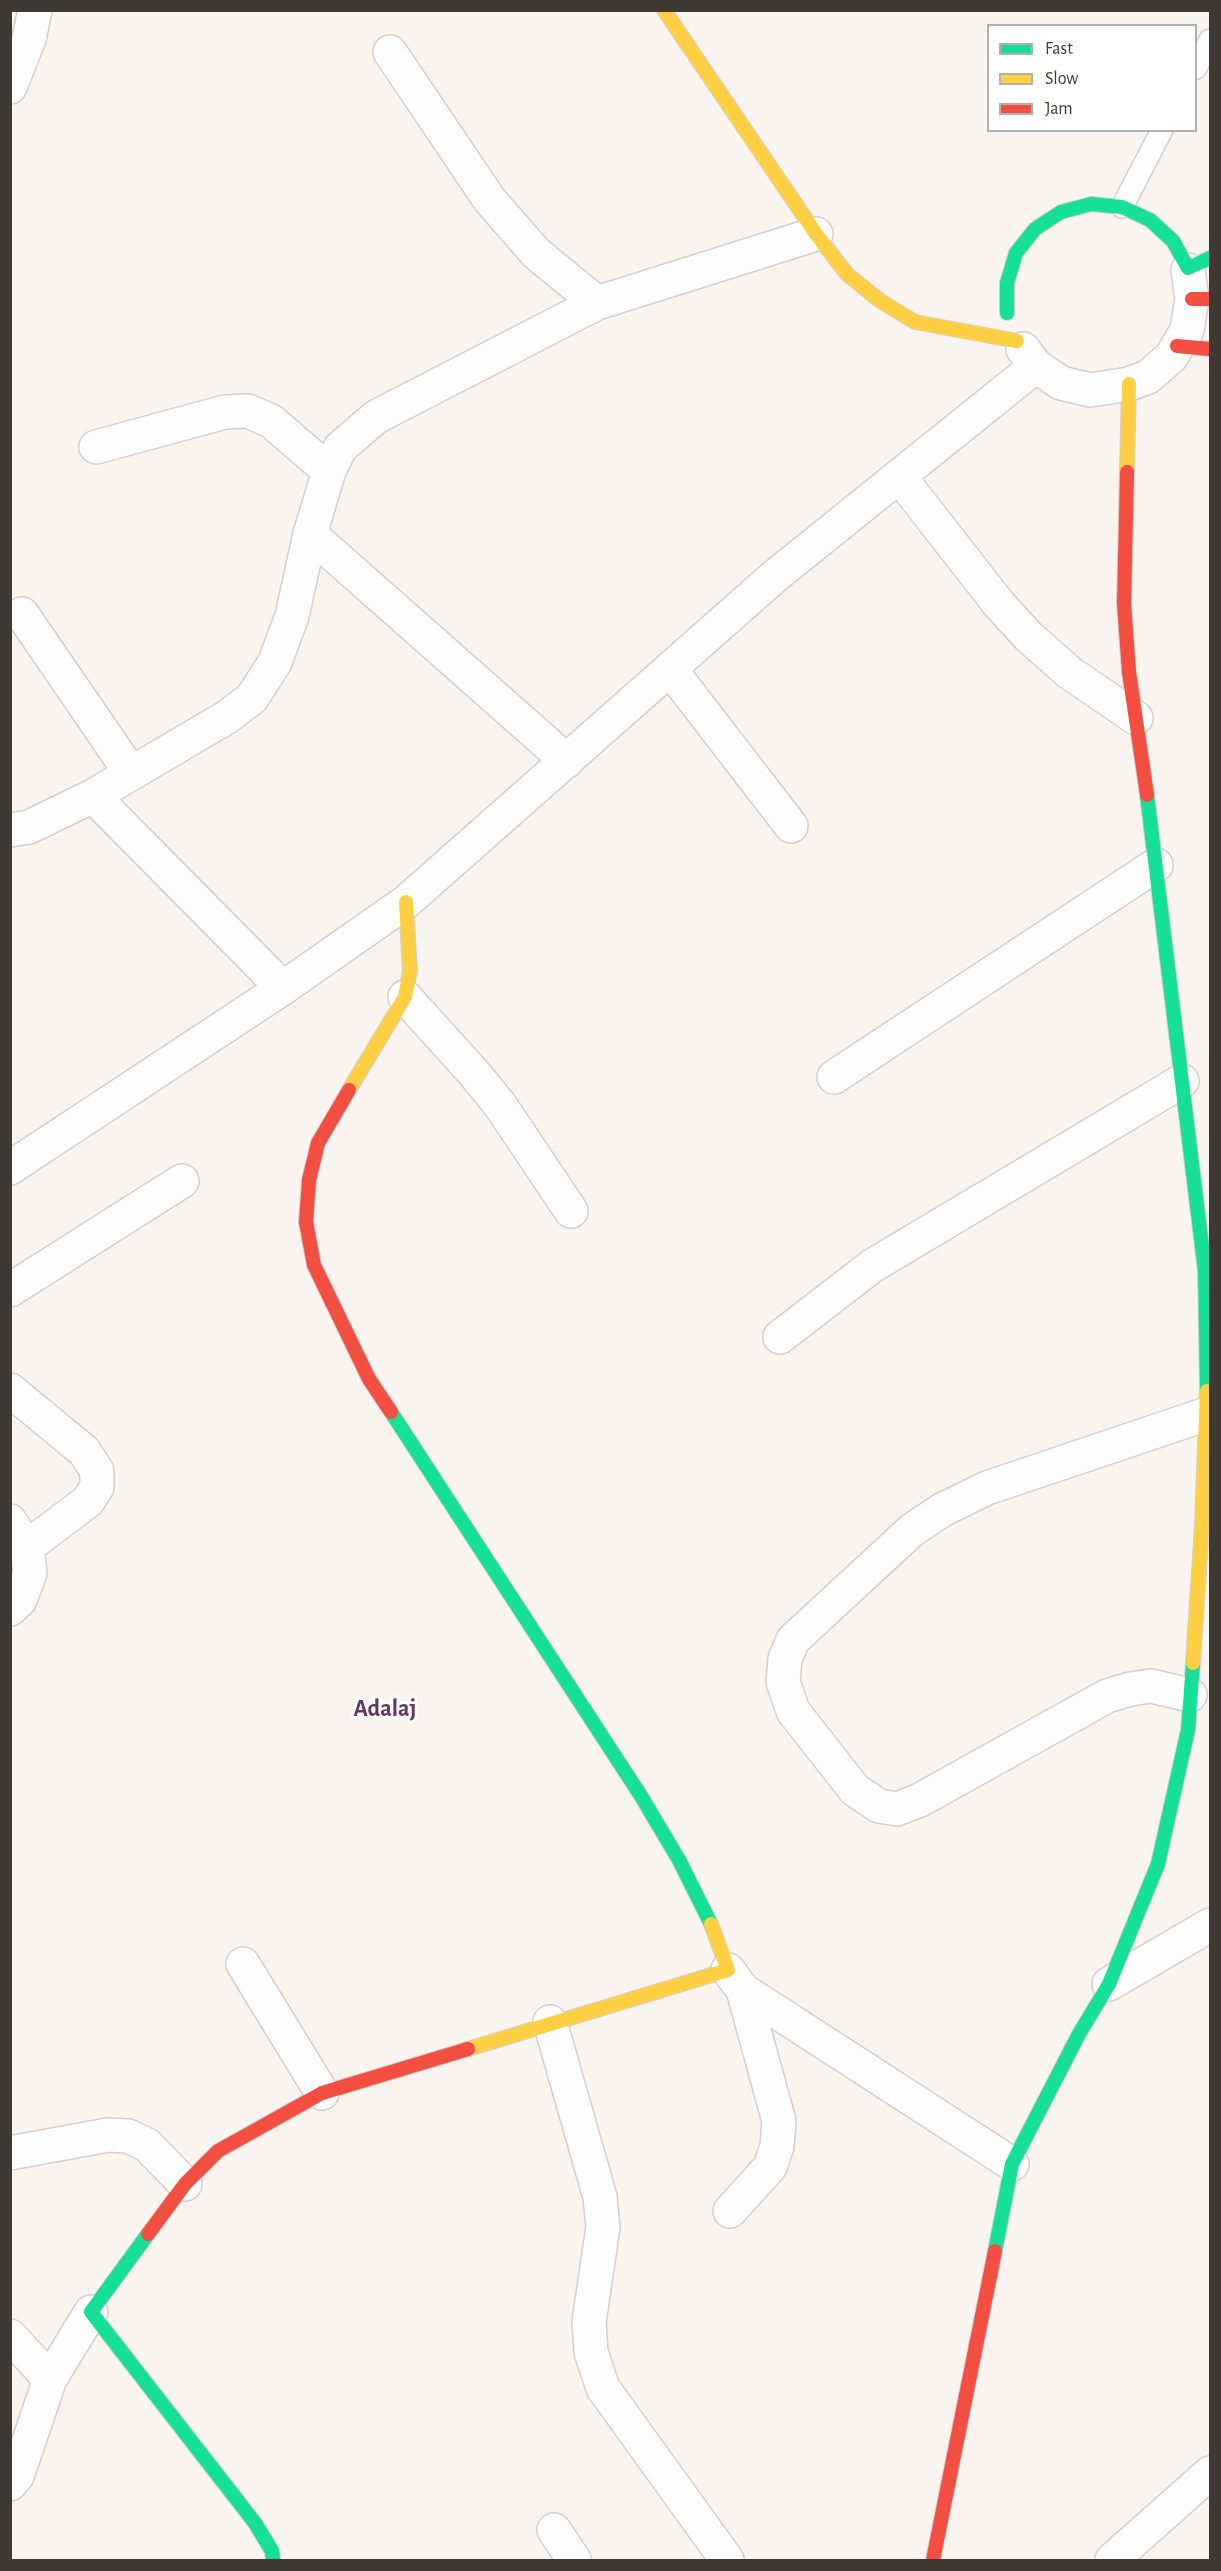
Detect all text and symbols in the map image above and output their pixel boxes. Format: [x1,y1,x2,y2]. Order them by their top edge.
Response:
legend [987,24,1197,132]
text: Fast [1045,40,1073,58]
text: Slow [1045,70,1078,88]
text: Jam [1045,100,1073,118]
district label: Adalaj [354,1695,416,1723]

